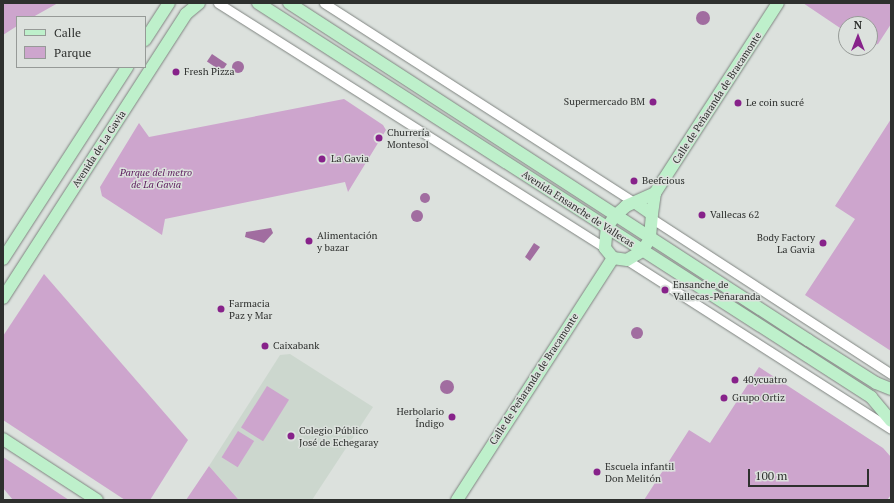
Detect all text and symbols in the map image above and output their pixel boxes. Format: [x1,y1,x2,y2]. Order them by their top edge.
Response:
legend [16,16,146,68]
north arrow [838,16,878,56]
text: N [854,18,862,32]
text: Calle [54,25,81,40]
street label: Calle de Peñaranda de Bracamonte [670,30,764,166]
text: Parque [54,45,91,60]
place label: Fresh Pizza [184,66,234,78]
marker: Fresh Pizza [171,67,181,77]
place label: Supermercado BM [564,96,645,108]
marker: Supermercado BM [648,97,658,107]
place label: Le coin sucré [746,97,804,109]
marker: Le coin sucré [733,98,743,108]
street label: Avenida de La Gavia [70,108,128,190]
place label: Churrería Montesol [387,126,430,150]
marker: Churrería Montesol [374,133,384,143]
marker: La Gavia [316,153,328,165]
place label: La Gavia [331,153,369,165]
park label: Parque del metro de La Gavia [120,166,192,190]
street label: Avenida Ensanche de Vallecas [519,168,637,250]
place label: Beefcious [642,175,685,187]
marker: Beefcious [629,176,639,186]
place label: Vallecas 62 [710,209,759,221]
marker: Vallecas 62 [697,210,707,220]
place label: Alimentación y bazar [317,229,377,252]
place label: Body Factory La Gavia [757,231,815,254]
marker: Alimentación y bazar [304,236,314,246]
marker: Body Factory La Gavia [818,238,828,248]
place label: Ensanche de Vallecas-Peñaranda [673,278,761,302]
marker: Ensanche de Vallecas-Peñaranda [660,285,670,295]
place label: Farmacia Paz y Mar [229,297,272,320]
marker: Farmacia Paz y Mar [216,304,226,314]
street label: Calle de Peñaranda de Bracamonte [487,311,581,447]
place label: Caixabank [273,340,319,352]
marker: Caixabank [260,341,270,351]
place label: 40ycuatro [743,374,787,386]
marker: 40ycuatro [730,375,740,385]
place label: Grupo Ortiz [732,392,785,404]
marker: Grupo Ortiz [719,393,729,403]
place label: Herbolario Índigo [396,405,444,428]
marker: Herbolario Índigo [447,412,457,422]
place label: Colegio Público José de Echegaray [299,424,378,448]
marker: Colegio Público José de Echegaray [286,431,296,441]
place label: Escuela infantil Don Melitón [605,460,674,484]
scale bar [750,461,871,487]
marker: Escuela infantil Don Melitón [592,467,602,477]
text: 100 m [755,468,787,483]

